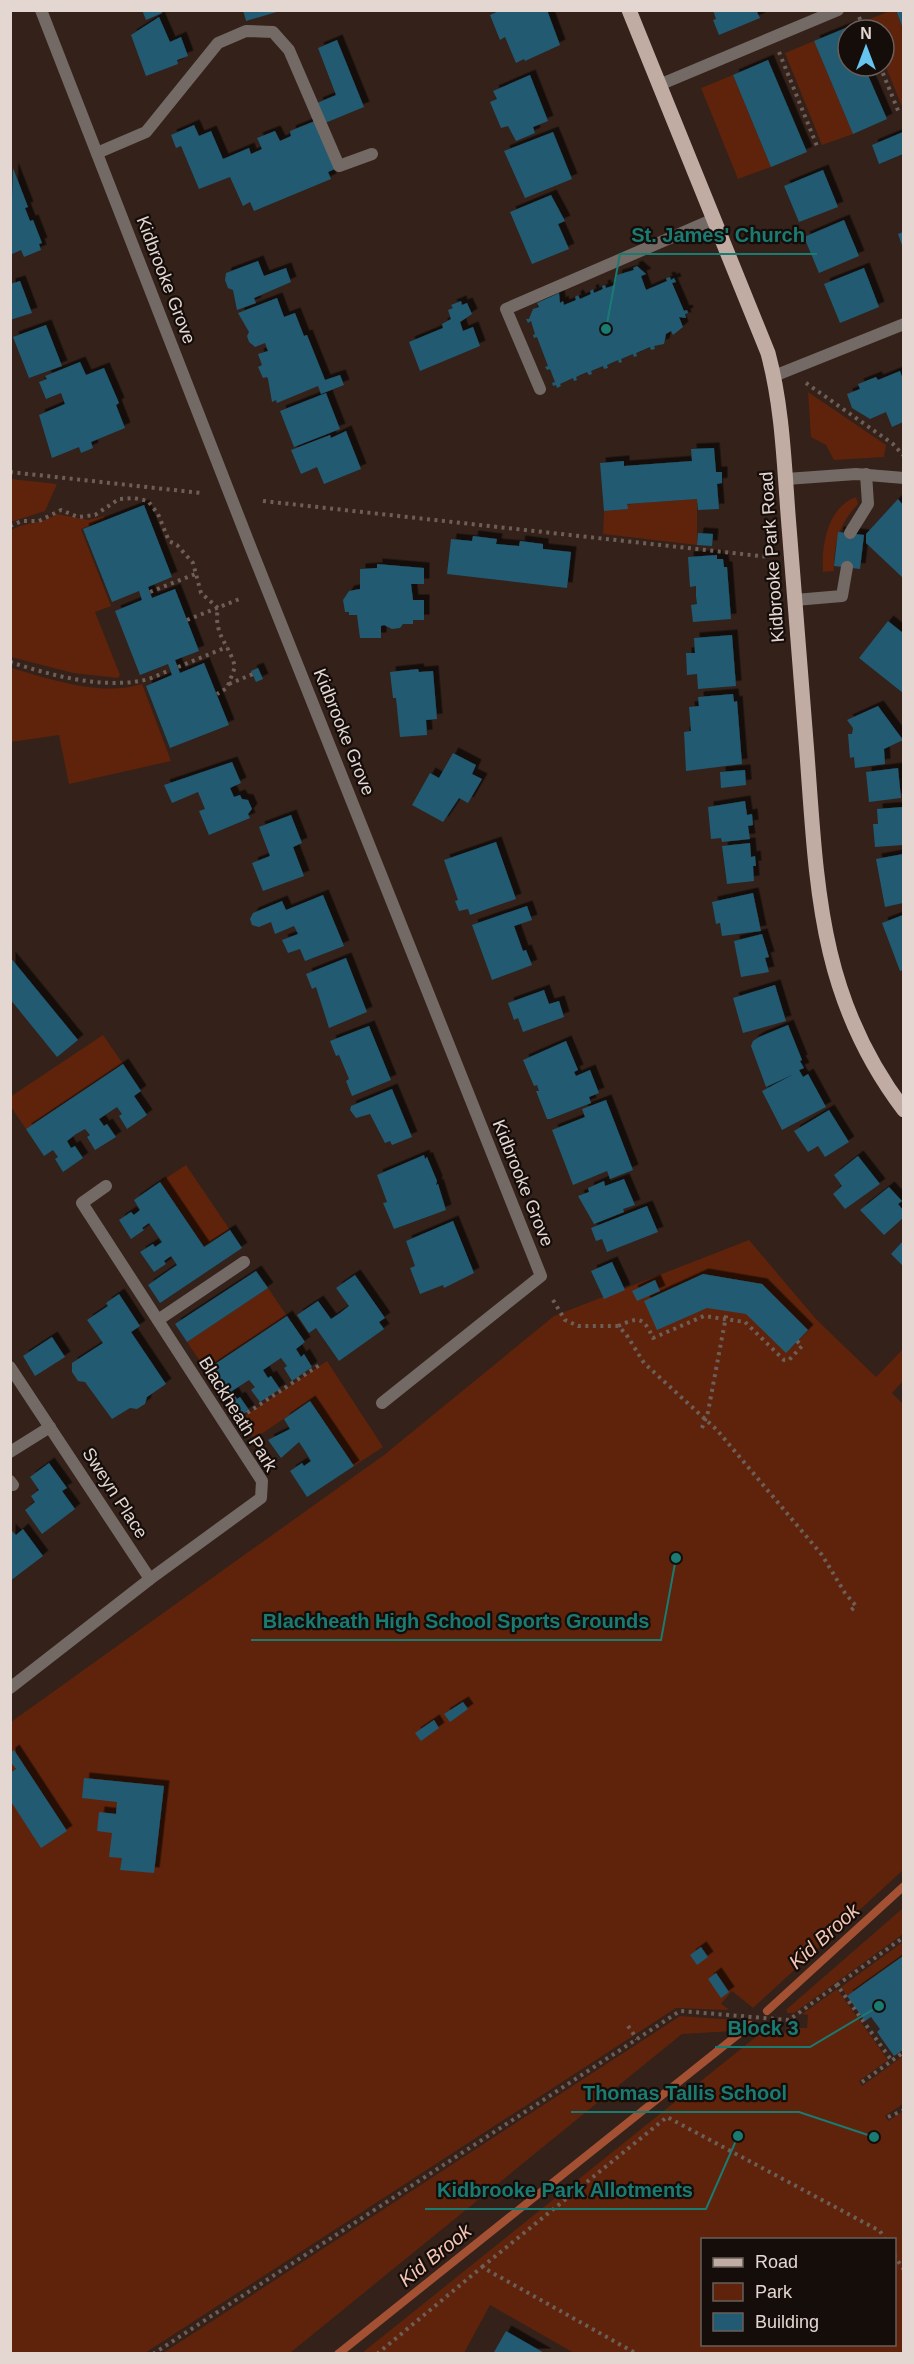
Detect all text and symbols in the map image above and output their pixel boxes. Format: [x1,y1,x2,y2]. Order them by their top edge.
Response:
north arrow [836,18,896,78]
text: N [860,25,872,42]
street label: Kidbrooke Grove [132,213,200,347]
callout: St. James' Church [620,216,817,254]
text: St. James' Church [631,224,805,246]
street label: Kidbrooke Park Road [756,471,788,643]
street label: Kidbrooke Grove [309,666,379,798]
street label: Kidbrooke Grove [488,1117,558,1249]
street label: Blackheath Park [195,1353,282,1476]
street label: Sweyn Place [78,1444,152,1542]
callout: Blackheath High School Sports Grounds [251,1602,661,1640]
text: Blackheath High School Sports Grounds [263,1610,649,1632]
water label: Kid Brook [784,1898,864,1973]
callout: Block 3 [715,2009,810,2047]
text: Block 3 [727,2017,799,2039]
callout: Thomas Tallis School [571,2074,799,2112]
text: Thomas Tallis School [583,2082,787,2104]
callout: Kidbrooke Park Allotments [425,2171,706,2209]
text: Kidbrooke Park Allotments [437,2179,693,2201]
water label: Kid Brook [394,2219,476,2291]
legend [701,2238,896,2346]
text: Road [755,2252,798,2272]
text: Park [755,2282,793,2302]
text: Building [755,2312,819,2332]

